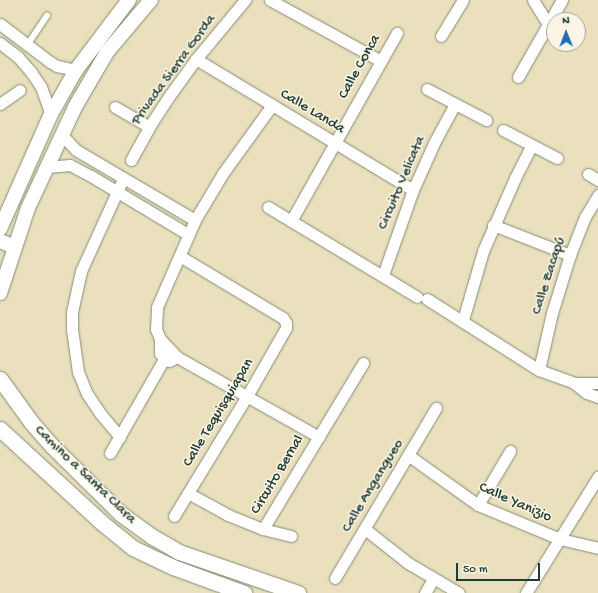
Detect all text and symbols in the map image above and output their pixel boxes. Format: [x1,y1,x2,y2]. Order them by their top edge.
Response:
street label: Privada Sierra Gorda [128,11,220,129]
north arrow [546,12,586,52]
text: N [562,15,570,27]
street label: Calle Conca [335,32,385,102]
street label: Calle Landa [276,86,348,138]
street label: Circuito Velicata [374,133,430,233]
street label: Calle Zacapú [528,235,570,317]
street label: Calle Tequisquiapan [180,356,258,470]
street label: Camino a Santa Clara [30,422,140,528]
street label: Circuito Bernal [247,432,309,518]
street label: Calle Angangueo [338,436,408,536]
street label: Calle Yanizio [476,479,554,527]
scale bar [458,555,542,581]
text: 50 m [463,563,488,577]

